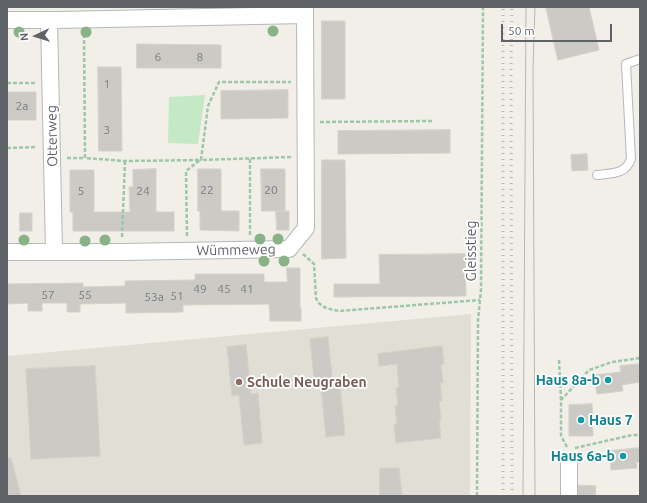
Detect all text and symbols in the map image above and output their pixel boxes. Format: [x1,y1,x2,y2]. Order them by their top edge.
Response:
north arrow [16,16,56,56]
scale bar [503,16,614,42]
text: 50 m [508,24,535,37]
text: N [18,32,30,41]
house number: 6 [155,50,161,64]
house number: 8 [197,50,203,64]
house number: 1 [104,77,110,91]
house number: 2a [16,99,28,113]
street label: Otterweg [43,105,61,167]
house number: 3 [104,123,110,137]
house number: 22 [200,183,214,197]
house number: 20 [264,183,278,197]
house number: 5 [78,184,84,198]
house number: 24 [136,184,150,198]
street label: Gleisstieg [463,221,479,281]
street label: Wümmeweg [196,241,276,259]
house number: 49 [193,282,207,296]
house number: 45 [217,282,231,296]
house number: 41 [240,282,254,296]
house number: 57 [41,288,55,302]
house number: 55 [78,288,92,302]
house number: 51 [170,289,184,303]
house number: 53a [144,290,164,304]
place label: Haus 8a-b [536,372,600,388]
place label: Schule Neugraben [247,374,367,390]
marker: Haus 8a-b [603,375,613,385]
marker: Schule Neugraben [234,377,244,387]
place label: Haus 7 [589,412,633,428]
marker: Haus 7 [576,415,586,425]
place label: Haus 6a-b [551,448,615,464]
marker: Haus 6a-b [618,451,628,461]

